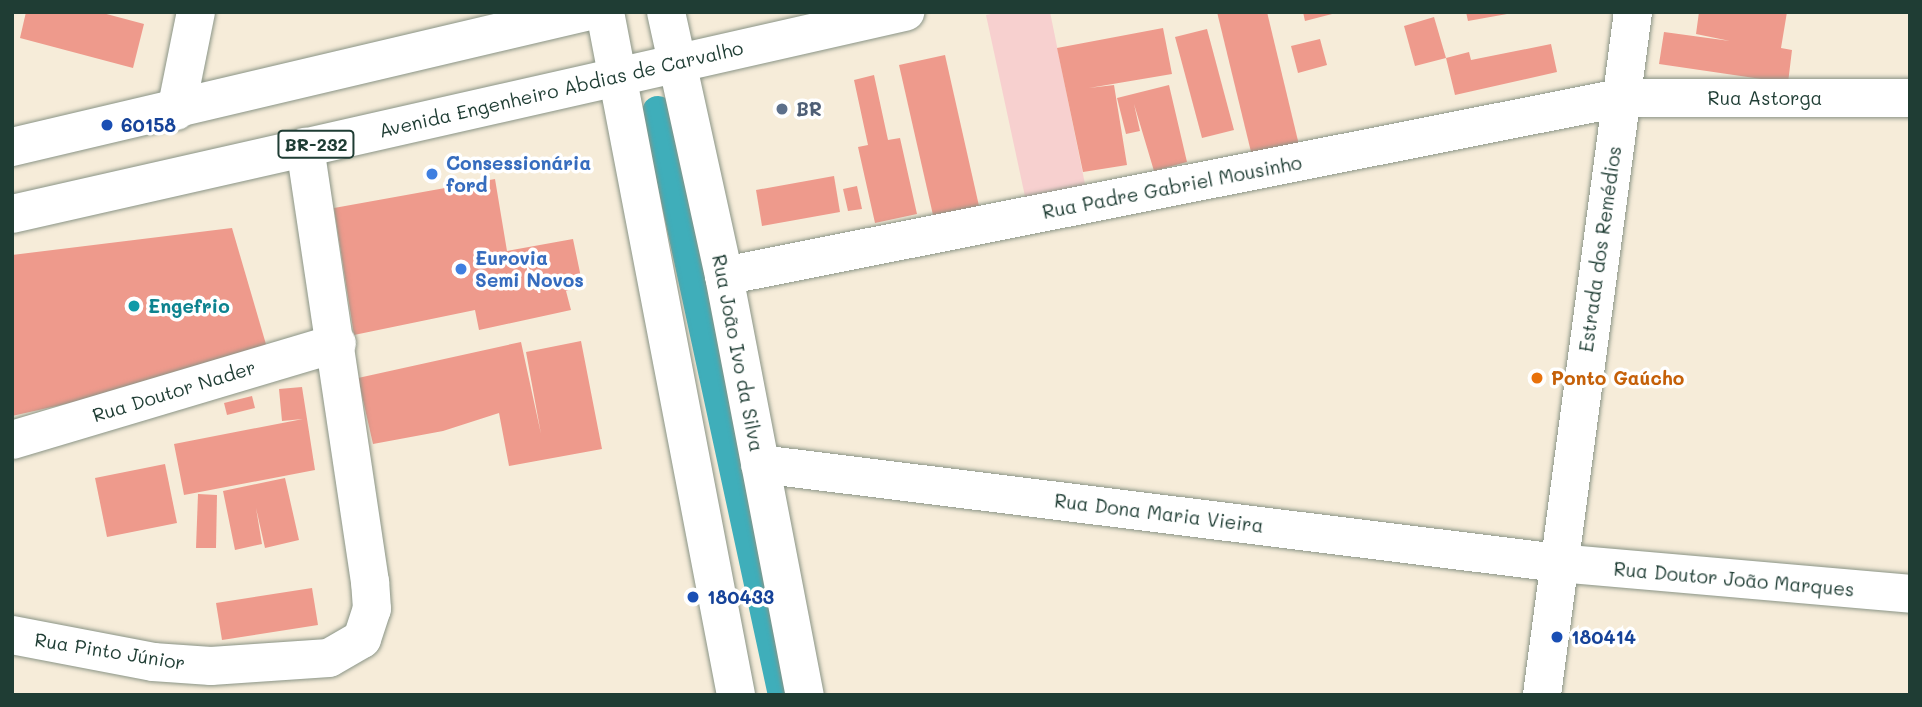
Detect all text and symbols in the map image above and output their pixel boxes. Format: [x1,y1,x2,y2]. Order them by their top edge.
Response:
street label: Avenida Engenheiro Abdias de Carvalho [377,36,745,142]
street label: Rua Astorga [1708,87,1822,109]
place label: BR [796,98,822,120]
marker: BR [774,101,790,117]
place label: 60158 [121,114,176,136]
marker: 60158 [99,117,115,133]
road number: BR-232 [276,130,356,159]
street label: Estrada dos Remédios [1574,145,1626,353]
street label: Rua Padre Gabriel Mousinho [1040,151,1304,223]
place label: Consessionária ford [446,152,591,196]
marker: Consessionária ford [424,166,440,182]
place label: Eurovia Semi Novos [475,247,584,291]
street label: Rua João Ivo da Silva [708,253,768,453]
marker: Eurovia Semi Novos [453,261,469,277]
place label: Engefrio [148,295,230,317]
marker: Engefrio [126,298,142,314]
street label: Rua Doutor Nader [90,355,258,427]
place label: Ponto Gaúcho [1551,367,1684,389]
marker: Ponto Gaúcho [1529,370,1545,386]
street label: Rua Dona Maria Vieira [1053,489,1265,537]
street label: Rua Doutor João Marques [1613,557,1855,601]
place label: 180433 [707,586,774,608]
marker: 180433 [685,589,701,605]
place label: 180414 [1571,626,1636,648]
street label: Rua Pinto Júnior [33,628,187,674]
marker: 180414 [1549,629,1565,645]

